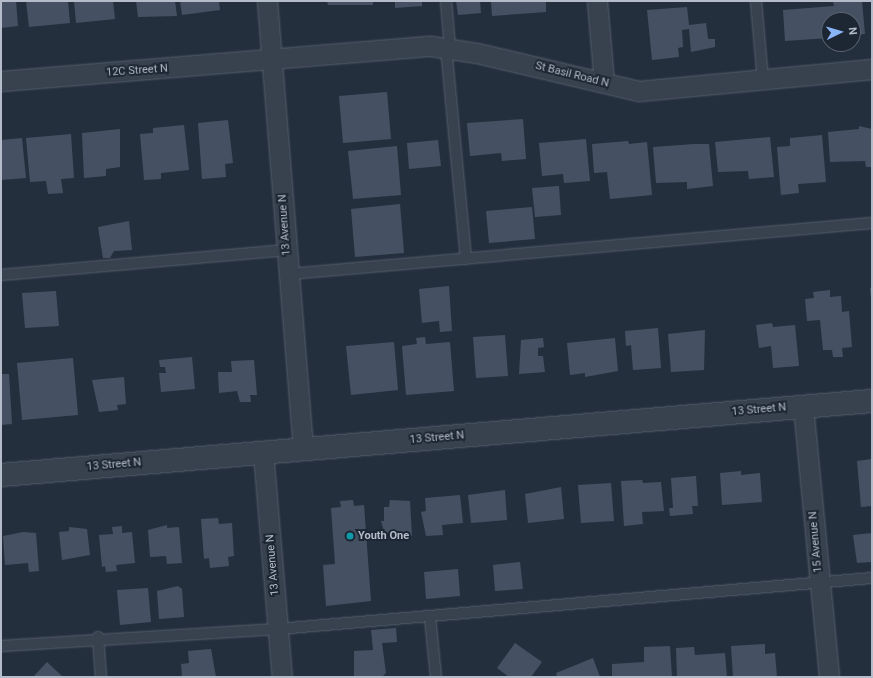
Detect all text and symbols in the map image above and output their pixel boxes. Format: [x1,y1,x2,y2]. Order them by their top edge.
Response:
north arrow [821,12,861,52]
text: N [846,27,859,35]
street label: St Basil Road N [534,59,610,91]
street label: 12C Street N [106,62,168,80]
street label: 13 Avenue N [276,194,294,256]
street label: 13 Street N [731,401,787,419]
street label: 13 Street N [409,429,465,447]
street label: 13 Street N [86,456,142,474]
street label: 15 Avenue N [807,511,825,573]
place label: Youth One [358,529,409,543]
marker: Youth One [345,531,355,541]
street label: 13 Avenue N [264,534,282,596]

